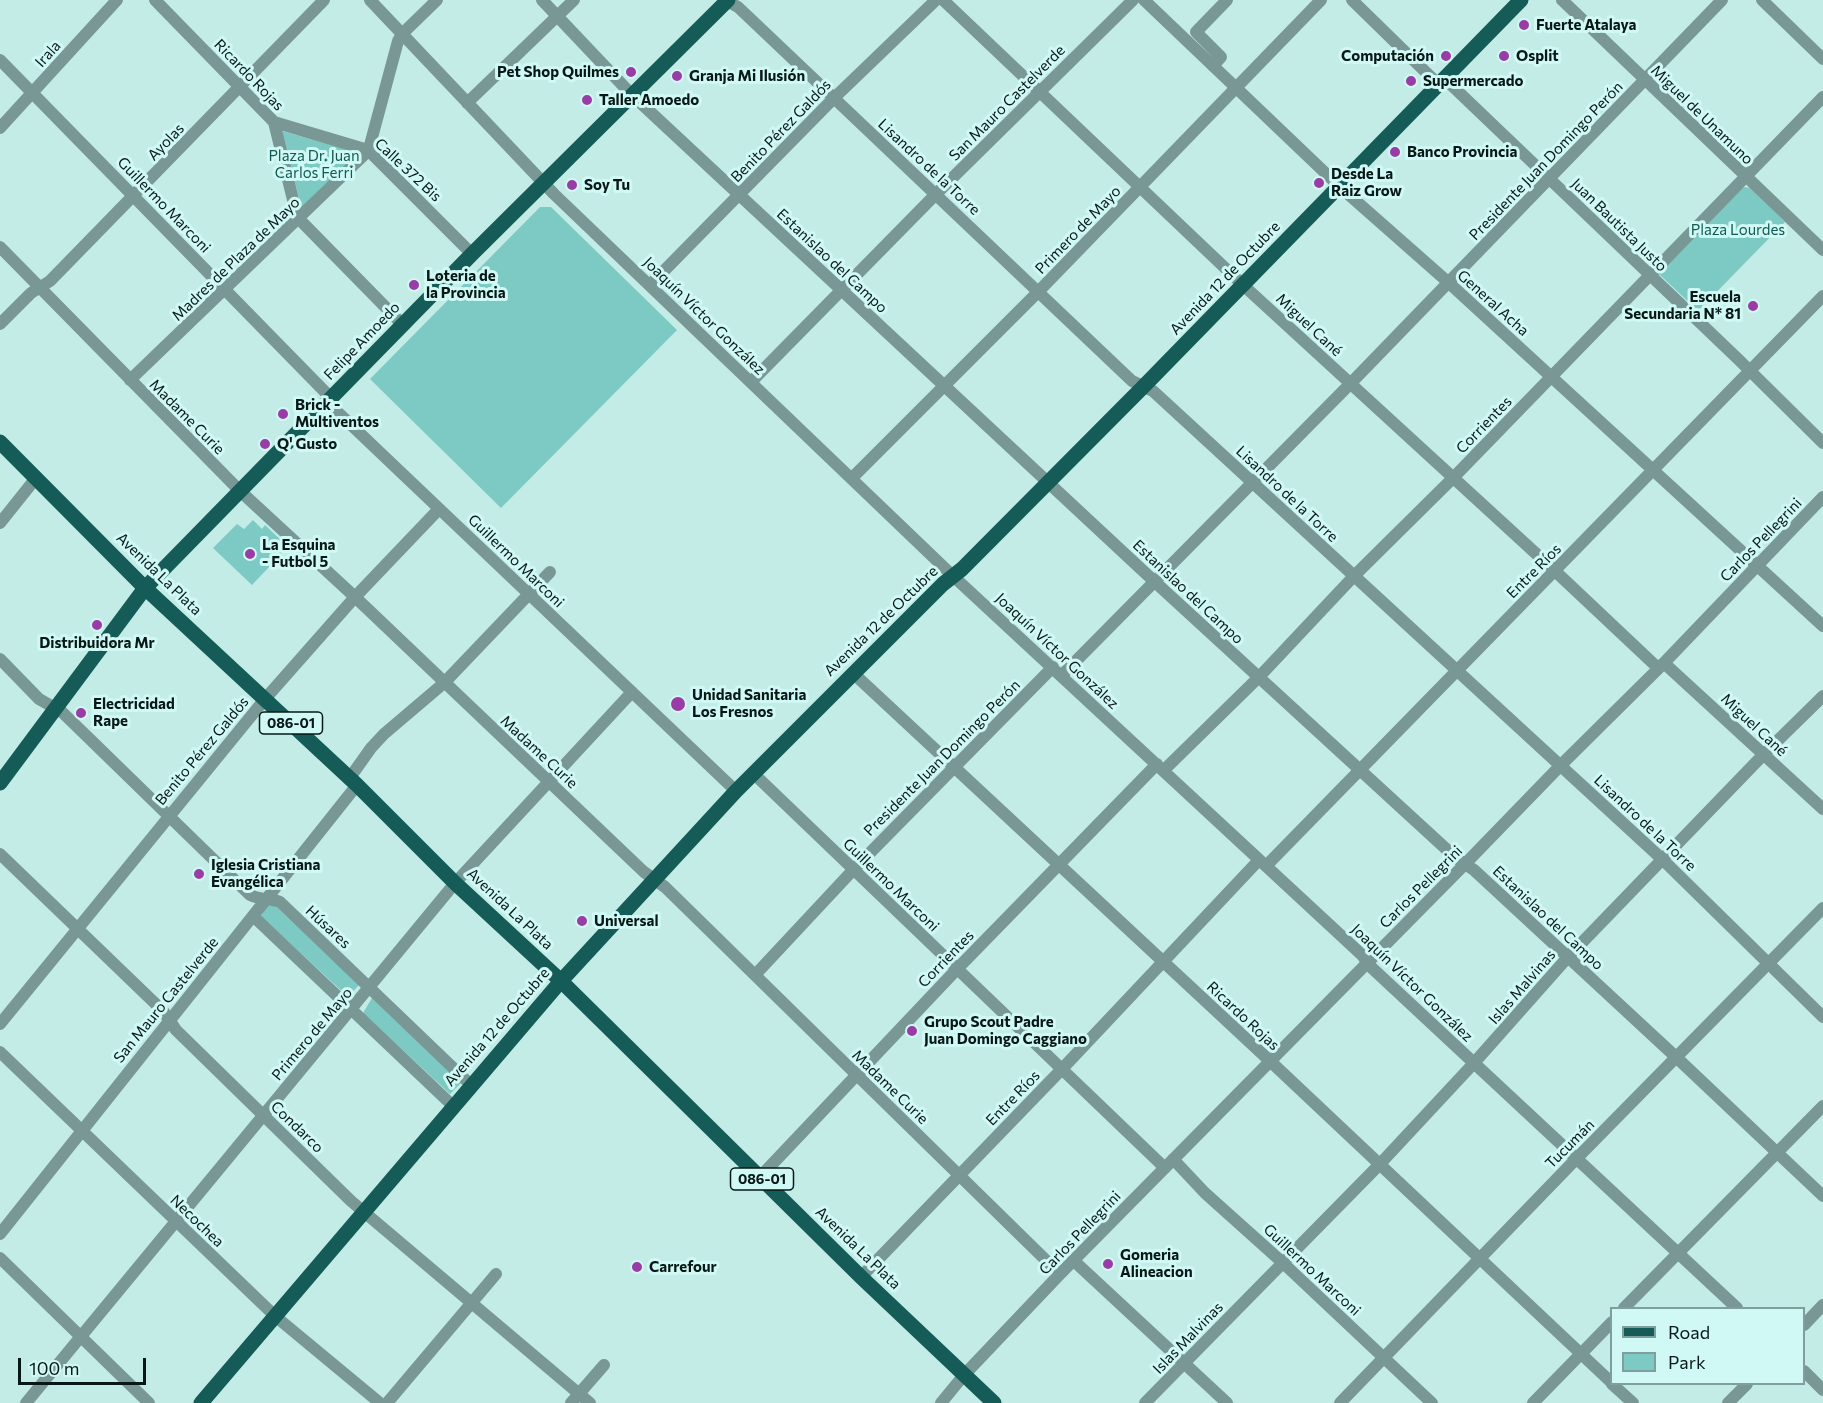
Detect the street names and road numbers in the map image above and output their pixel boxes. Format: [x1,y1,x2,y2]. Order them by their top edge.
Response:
street label: Ricardo Rojas [210,36,288,114]
street label: Irala [31,37,65,71]
street label: San Mauro Castelverde [945,41,1069,165]
street label: Miguel de Unamuno [1647,62,1757,168]
street label: Benito Pérez Galdós [727,76,835,186]
street label: Presidente Juan Domingo Perón [1465,78,1627,244]
street label: Lisandro de la Torre [874,115,984,219]
street label: Ayolas [144,120,188,164]
street label: Calle 372 Bis [371,135,445,205]
street label: Guillermo Marconi [114,153,214,257]
street label: Juan Bautista Justo [1567,175,1671,275]
street label: Primero de Mayo [1031,182,1125,278]
street label: Madres de Plaza de Mayo [168,193,304,325]
street label: Estanislao del Campo [773,205,891,317]
street label: Avenida 12 de Octubre [1166,218,1284,338]
street label: Joaquín Víctor González [640,253,768,379]
street label: General Acha [1454,266,1532,340]
street label: Miguel Cané [1272,290,1346,360]
street label: Felipe Amoedo [320,298,404,384]
street label: Madame Curie [146,376,228,458]
street label: Corrientes [1452,393,1516,457]
street label: Lisandro de la Torre [1232,442,1342,546]
street label: Carlos Pellegrini [1717,494,1805,586]
street label: Guillermo Marconi [464,511,568,611]
street label: Avenida La Plata [113,529,205,619]
street label: Estanislao del Campo [1129,536,1247,648]
street label: Entre Ríos [1503,540,1565,602]
street label: Avenida 12 de Octubre [821,562,941,680]
street label: Joaquín Víctor González [992,589,1122,713]
street label: Presidente Juan Domingo Perón [860,676,1024,840]
street label: Miguel Cané [1717,690,1791,760]
street label: Benito Pérez Galdós [151,693,253,809]
road number: 086-01 [260,712,322,734]
street label: Madame Curie [497,712,581,792]
street label: Lisandro de la Torre [1590,771,1700,875]
street label: Guillermo Marconi [839,835,943,935]
street label: Carlos Pellegrini [1376,842,1466,932]
street label: Estanislao del Campo [1489,862,1607,974]
street label: Avenida La Plata [463,864,557,954]
street label: Húsares [302,902,354,952]
street label: Joaquín Víctor González [1348,920,1476,1046]
street label: Corrientes [914,927,978,991]
street label: San Mauro Castelverde [110,934,222,1066]
street label: Islas Malvinas [1485,946,1559,1028]
street label: Avenida 12 de Octubre [441,964,553,1090]
street label: Ricardo Rojas [1203,978,1283,1054]
street label: Primero de Mayo [268,984,356,1084]
street label: Madame Curie [848,1046,932,1128]
street label: Entre Ríos [982,1067,1044,1129]
street label: Condarco [267,1097,327,1157]
street label: Tucumán [1542,1116,1598,1172]
road number: 086-01 [730,1168,794,1190]
street label: Carlos Pellegrini [1036,1187,1124,1279]
street label: Necochea [167,1191,227,1251]
street label: Avenida La Plata [812,1203,904,1293]
street label: Guillermo Marconi [1260,1220,1364,1320]
street label: Islas Malvinas [1149,1298,1227,1378]

